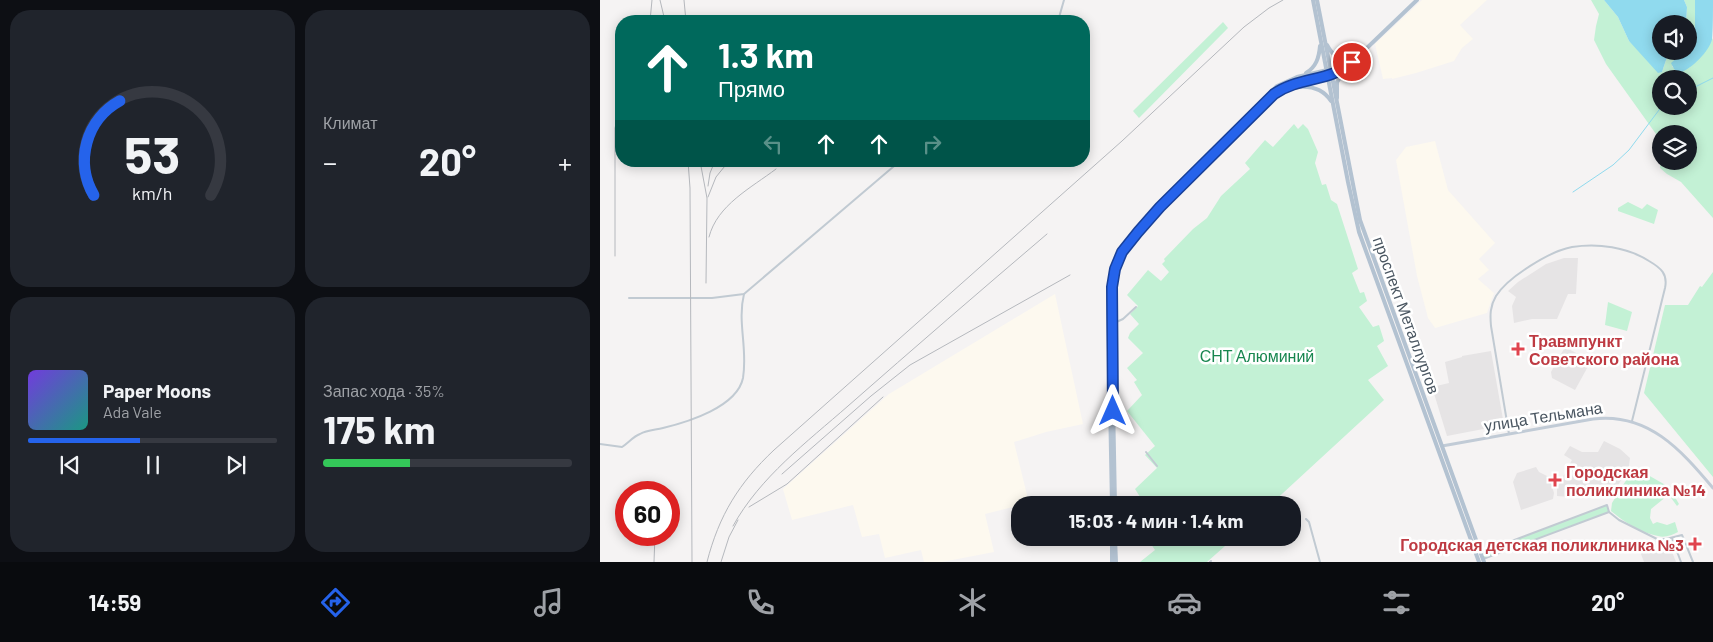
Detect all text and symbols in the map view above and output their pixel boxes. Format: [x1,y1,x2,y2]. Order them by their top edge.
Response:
map controls [1652,15,1697,170]
button: sound [1652,15,1697,60]
text: 1.3 km [718,33,814,75]
icon: ahead [635,35,700,100]
pin [1331,41,1373,83]
icon: arrive [1338,48,1366,76]
button: search [1652,70,1697,115]
text: Прямо [718,75,785,101]
text: Климат [323,113,377,132]
text: 53 [124,122,181,184]
button: layers [1652,125,1697,170]
icon: left [759,130,787,158]
icon: ahead [812,130,840,158]
icon: ahead [865,130,893,158]
icon: right [918,130,946,158]
text: 20° [419,138,476,184]
text: − [323,145,337,179]
text: + [558,145,572,179]
text: km/h [132,182,173,204]
street label: проспект Металлургов [1370,234,1444,396]
place label: Травмпункт Советского района [1529,331,1679,368]
marker: Травмпункт Советского района [1511,342,1525,356]
park label: СНТ Алюминий [1200,346,1314,365]
text: Paper Moons [103,379,211,402]
text: Запас хода · 35% [323,381,445,400]
position arrow [1086,384,1138,436]
street label: улица Тельмана [1482,397,1604,435]
text: Ada Vale [103,402,162,421]
text: 175 km [323,406,435,452]
icon: previous [56,451,84,479]
icon: pause [139,451,167,479]
icon: next [222,451,250,479]
place label: Городская поликлиника №14 [1566,462,1706,499]
marker: Городская поликлиника №14 [1548,473,1562,487]
speed limit sign: 60 [615,481,680,546]
text: 15:03 · 4 мин · 1.4 km [1069,509,1243,532]
place label: Городская детская поликлиника №3 [1400,535,1684,554]
marker: Городская детская поликлиника №3 [1688,537,1702,551]
icon: directions [318,585,353,620]
icon: music [531,585,566,620]
icon: phone [743,585,778,620]
icon: climate [955,585,990,620]
icon: car [1167,585,1202,620]
icon: filters [1379,585,1414,620]
text: 14:59 [89,589,141,615]
text: 20° [1591,589,1624,615]

